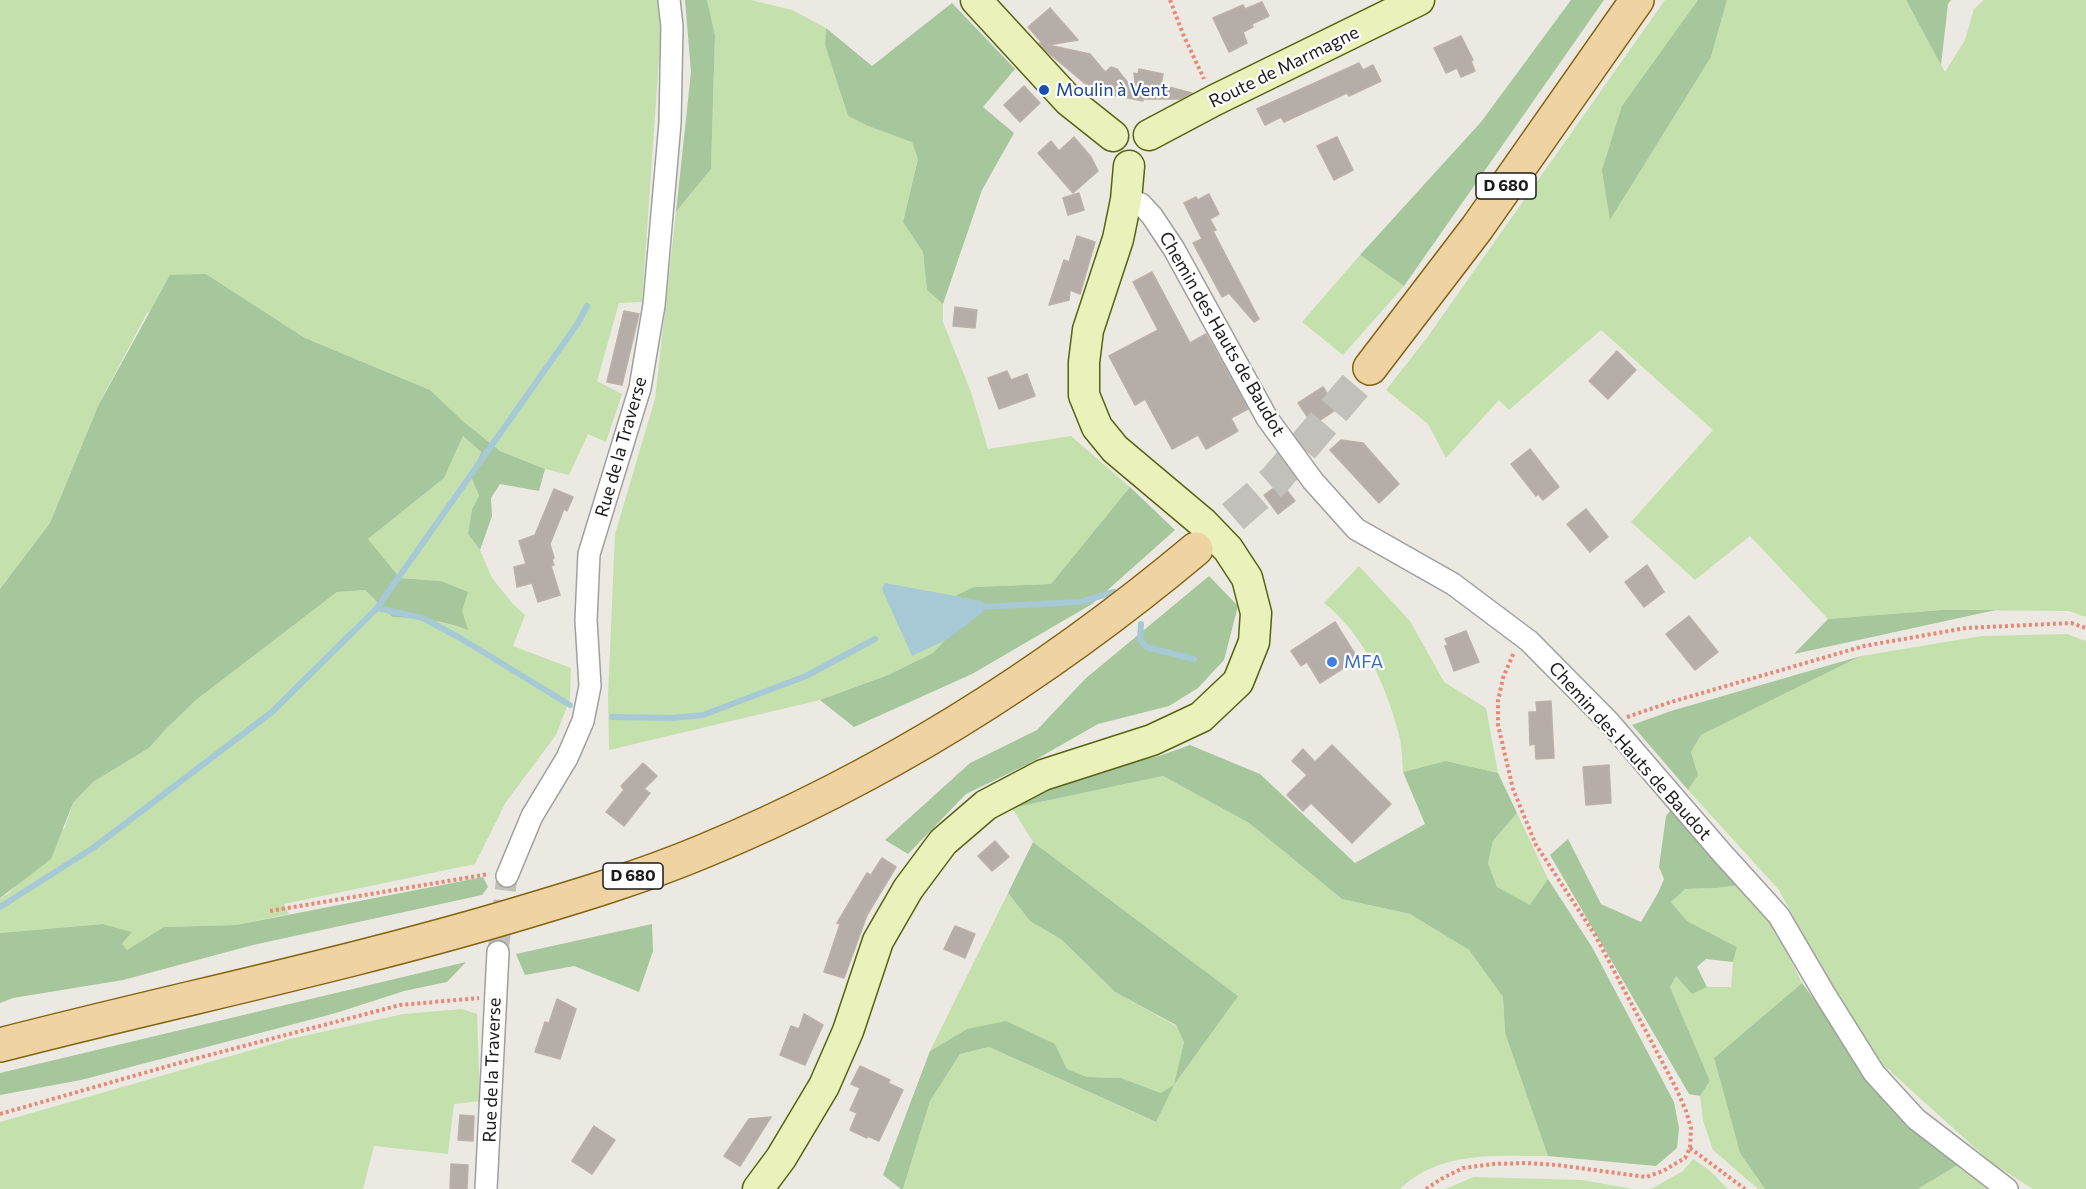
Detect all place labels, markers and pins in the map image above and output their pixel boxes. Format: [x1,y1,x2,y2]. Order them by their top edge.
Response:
place label: Moulin à Vent [1056,79,1168,101]
marker: Moulin à Vent [1037,83,1051,97]
place label: MFA [1344,651,1383,673]
marker: MFA [1325,655,1339,669]

